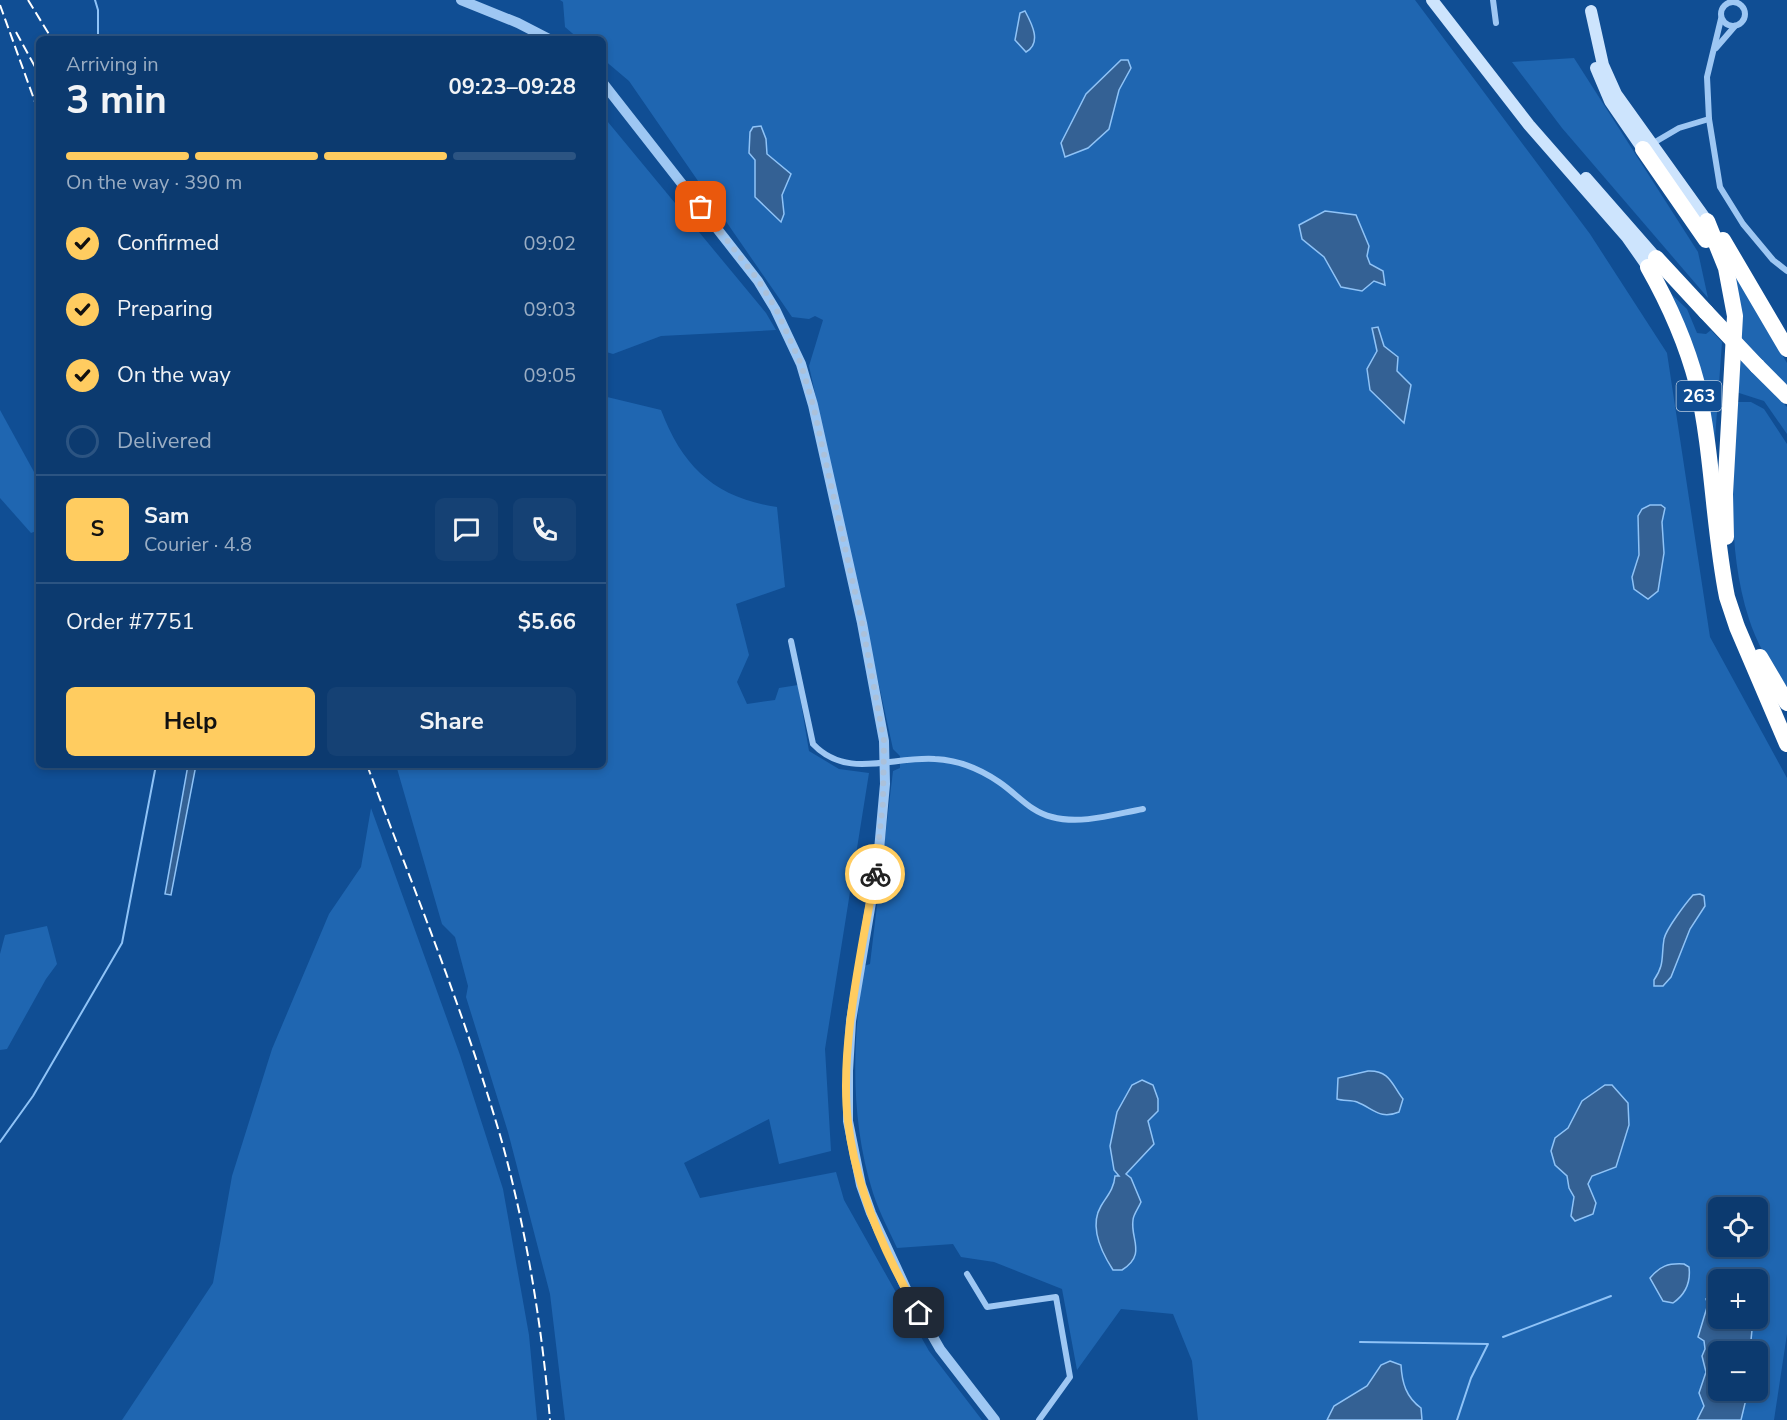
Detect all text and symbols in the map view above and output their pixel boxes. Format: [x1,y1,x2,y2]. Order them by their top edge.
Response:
text: Arriving in [66,51,159,78]
text: 09:23–09:28 [448,72,576,102]
text: 3 min [66,74,167,127]
text: On the way · 390 m [66,169,242,196]
pin [675,181,726,232]
icon: bag [684,190,717,223]
icon: check [66,227,99,260]
text: Confirmed [117,228,219,258]
text: 09:02 [523,230,576,257]
icon: check [66,293,99,326]
text: Preparing [117,294,213,324]
text: 09:03 [523,296,576,323]
icon: check [66,359,99,392]
text: On the way [117,360,231,390]
text: 09:05 [523,362,576,389]
road number: 263 [1676,381,1722,411]
text: Delivered [117,426,212,456]
button: chat [435,498,498,561]
button: phone [513,498,576,561]
text: Sam [144,501,189,531]
text: S [91,514,104,544]
text: Courier · 4.8 [144,531,252,558]
text: Order #7751 [66,607,195,637]
text: $5.66 [518,607,576,637]
button: Help [66,687,315,756]
button: Share [327,687,576,756]
courier [845,844,905,904]
icon: bike [859,858,892,891]
map controls [1708,1197,1768,1401]
button: locate [1708,1197,1768,1257]
button: + [1708,1269,1768,1329]
pin [893,1287,944,1338]
icon: home [902,1296,935,1329]
button: − [1708,1341,1768,1401]

